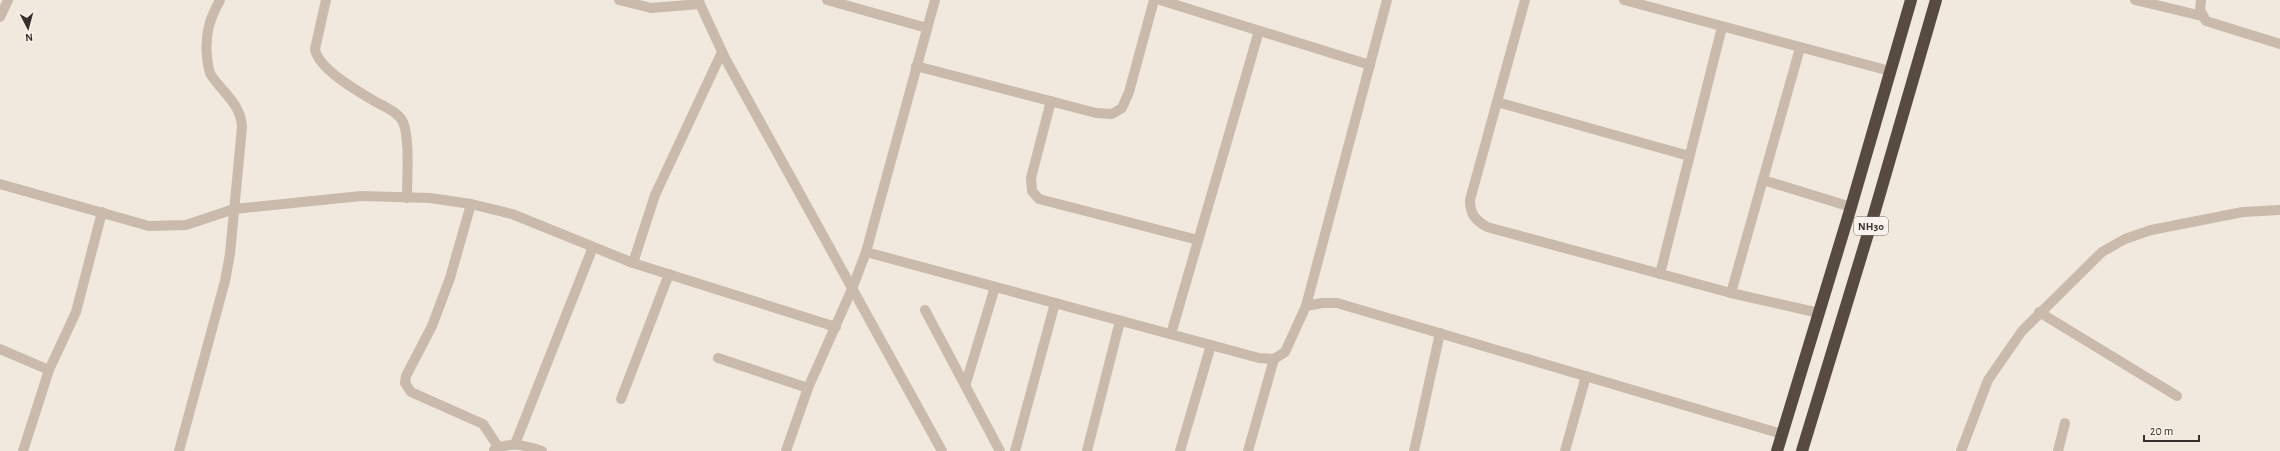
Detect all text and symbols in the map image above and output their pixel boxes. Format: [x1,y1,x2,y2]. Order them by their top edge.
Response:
north arrow [8,8,48,48]
text: N [25,32,33,43]
road number: NH30 [1854,217,1888,235]
scale bar [2144,417,2199,443]
text: 20 m [2150,425,2173,437]

